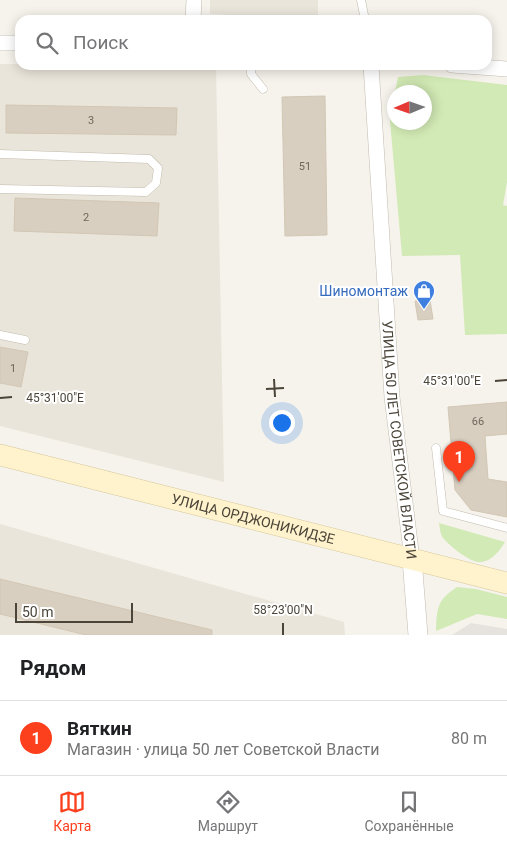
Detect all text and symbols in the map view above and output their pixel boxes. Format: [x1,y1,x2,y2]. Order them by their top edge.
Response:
search box [15,15,492,70]
icon: search [33,29,61,57]
text: Поиск [73,31,129,54]
north arrow [387,85,432,130]
house number: 3 [88,114,94,127]
house number: 51 [299,160,311,173]
house number: 2 [83,211,89,224]
shop icon: Шиномонтаж [412,279,436,310]
place label: Шиномонтаж [319,283,408,299]
street label: УЛИЦА 50 ЛЕТ СОВЕТСКОЙ ВЛАСТИ [379,320,420,560]
house number: 1 [10,362,16,375]
text: 45°31'00"E [423,374,481,388]
text: 45°31'00"E [26,391,84,405]
your location [269,410,295,436]
house number: 66 [472,415,484,428]
pin: 1 [443,441,475,482]
street label: УЛИЦА ОРДЖОНИКИДЗЕ [170,491,336,547]
scale bar [15,600,132,623]
text: 58°23'00"N [253,603,313,617]
text: 50 m [22,604,54,620]
text: Рядом [20,656,86,680]
text: Вяткин [67,717,132,740]
text: 1 [31,729,41,748]
text: 80 m [451,729,487,748]
text: Магазин · улица 50 лет Советской Власти [67,740,380,759]
tab: Карта [53,788,91,834]
tab: Маршрут [198,788,258,834]
tab: Сохранённые [364,788,454,834]

